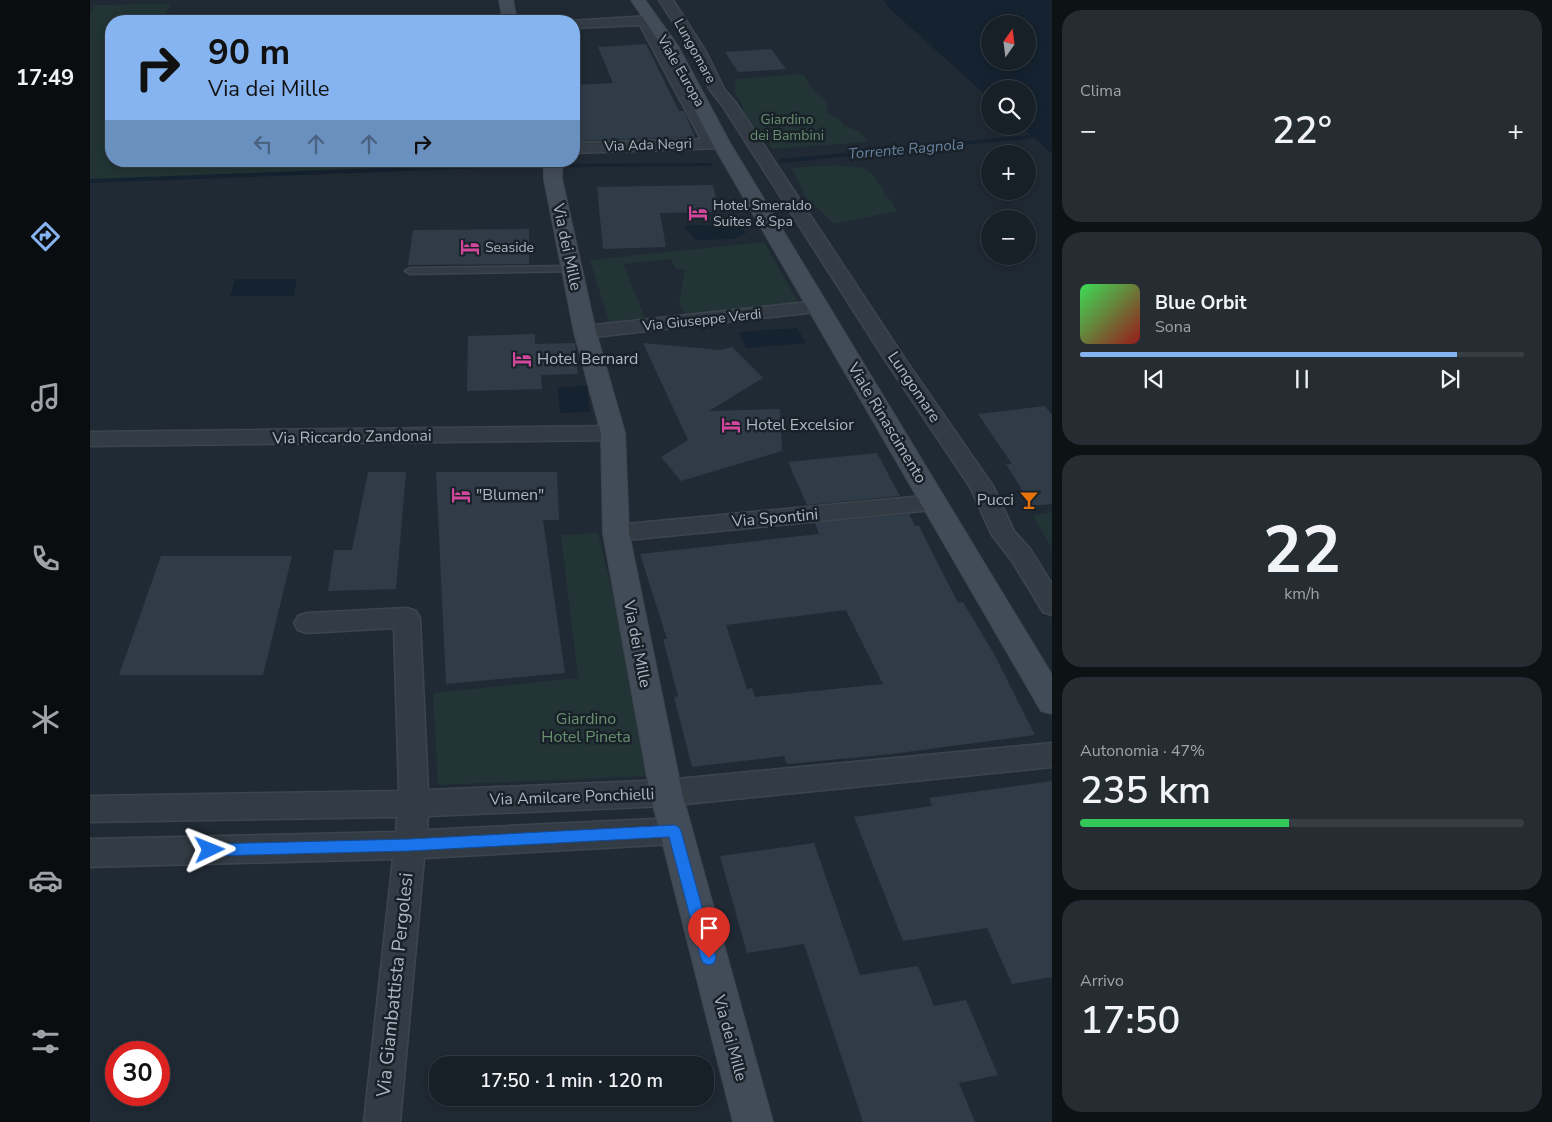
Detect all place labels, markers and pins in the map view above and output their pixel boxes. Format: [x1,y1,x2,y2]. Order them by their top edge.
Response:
place label: Hotel Smeraldo Suites & Spa [713,196,812,231]
hotel icon: Hotel Smeraldo Suites & Spa [687,202,709,224]
hotel icon: Seaside [459,236,481,258]
place label: Seaside [485,238,534,257]
hotel icon: Hotel Bernard [511,348,533,370]
place label: Hotel Bernard [537,348,638,370]
hotel icon: Hotel Excelsior [720,414,742,436]
place label: Hotel Excelsior [746,414,854,436]
hotel icon: "Blumen" [450,484,472,506]
place label: "Blumen" [476,484,544,506]
place label: Pucci [977,489,1014,511]
bar icon: Pucci [1018,489,1040,511]
pin [688,907,730,958]

